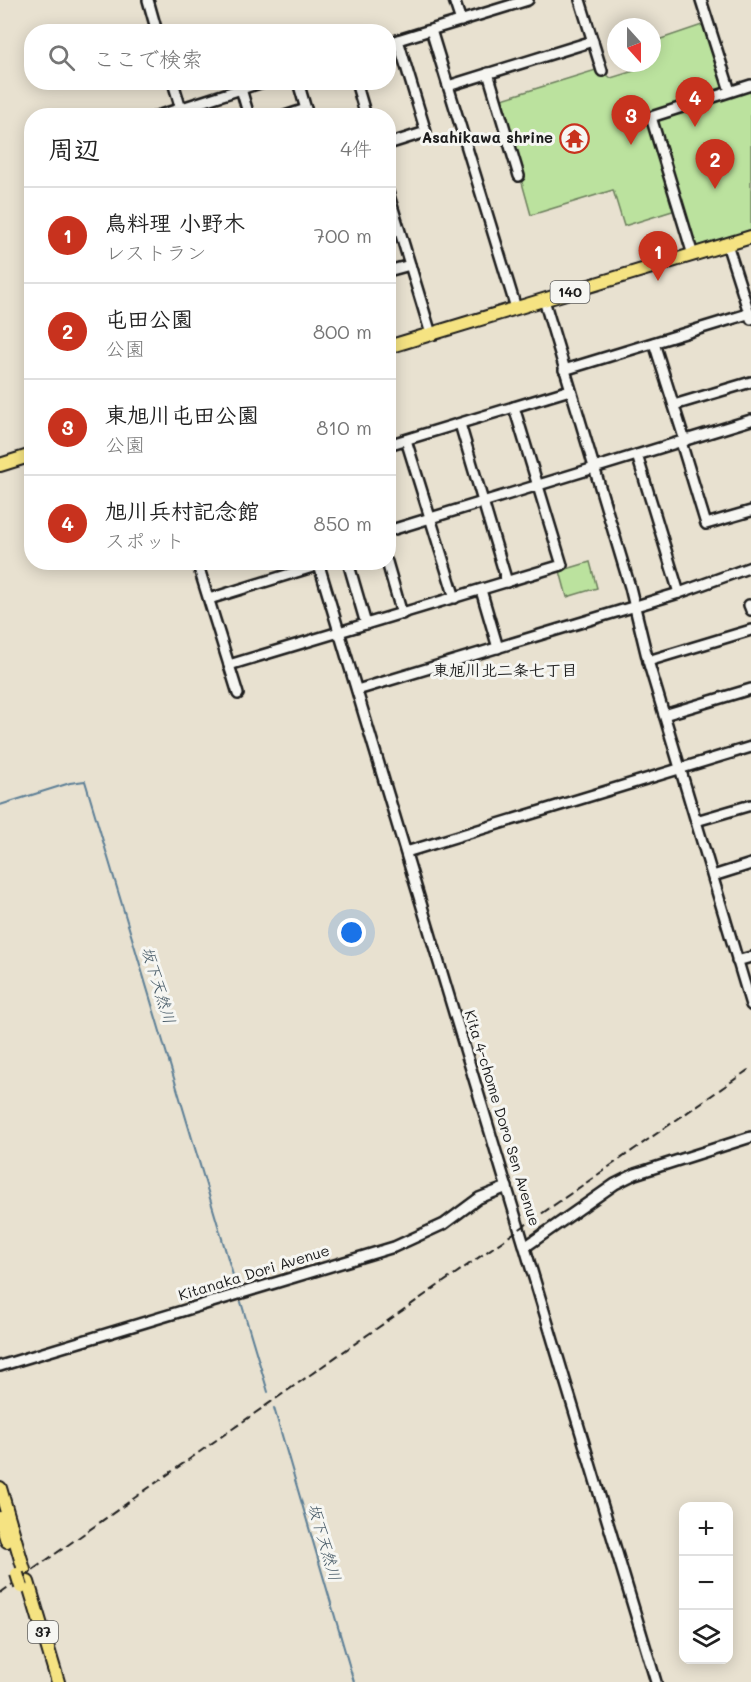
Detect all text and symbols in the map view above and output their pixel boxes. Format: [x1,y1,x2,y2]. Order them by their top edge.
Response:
north arrow [607,18,661,72]
search box [24,24,396,90]
icon: search [45,41,78,74]
text: ここで検索 [93,44,203,73]
pin: 4 [676,78,714,127]
pin: 3 [612,96,650,145]
temple icon: Asahikawa shrine [558,122,590,154]
place label: Asahikawa shrine [422,127,553,147]
text: 周辺 [48,132,100,166]
text: 4件 [340,135,372,161]
pin: 2 [696,140,734,189]
text: 鳥料理 小野木 [105,208,245,237]
text: 1 [63,222,72,248]
text: 700 m [314,222,372,248]
pin: 1 [638,232,678,281]
text: レストラン [105,239,207,265]
road number: 140 [550,281,590,303]
text: 屯田公園 [105,304,193,333]
text: 2 [62,318,73,344]
text: 800 m [313,318,372,344]
text: 公園 [105,335,145,361]
text: 東旭川屯田公園 [105,400,259,429]
text: 3 [62,414,74,440]
text: 810 m [316,414,372,440]
text: 公園 [105,431,145,457]
text: 旭川兵村記念館 [105,496,259,525]
text: 4 [61,510,74,536]
text: 850 m [314,510,372,536]
text: スポット [105,527,185,553]
district label: 東旭川北二条七丁目 [433,659,577,680]
your location [337,918,366,947]
water label: 坂下天然川 [138,944,181,1026]
street label: Kita 4-chome Doro Sen Avenue [461,1007,545,1228]
street label: Kitanaka Dori Avenue [176,1239,332,1305]
water label: 坂下天然川 [304,1501,347,1583]
map controls [679,1502,733,1664]
button: + [679,1502,733,1556]
button: − [679,1556,733,1610]
button: layers [679,1610,733,1664]
road number: 37 [28,1621,58,1643]

